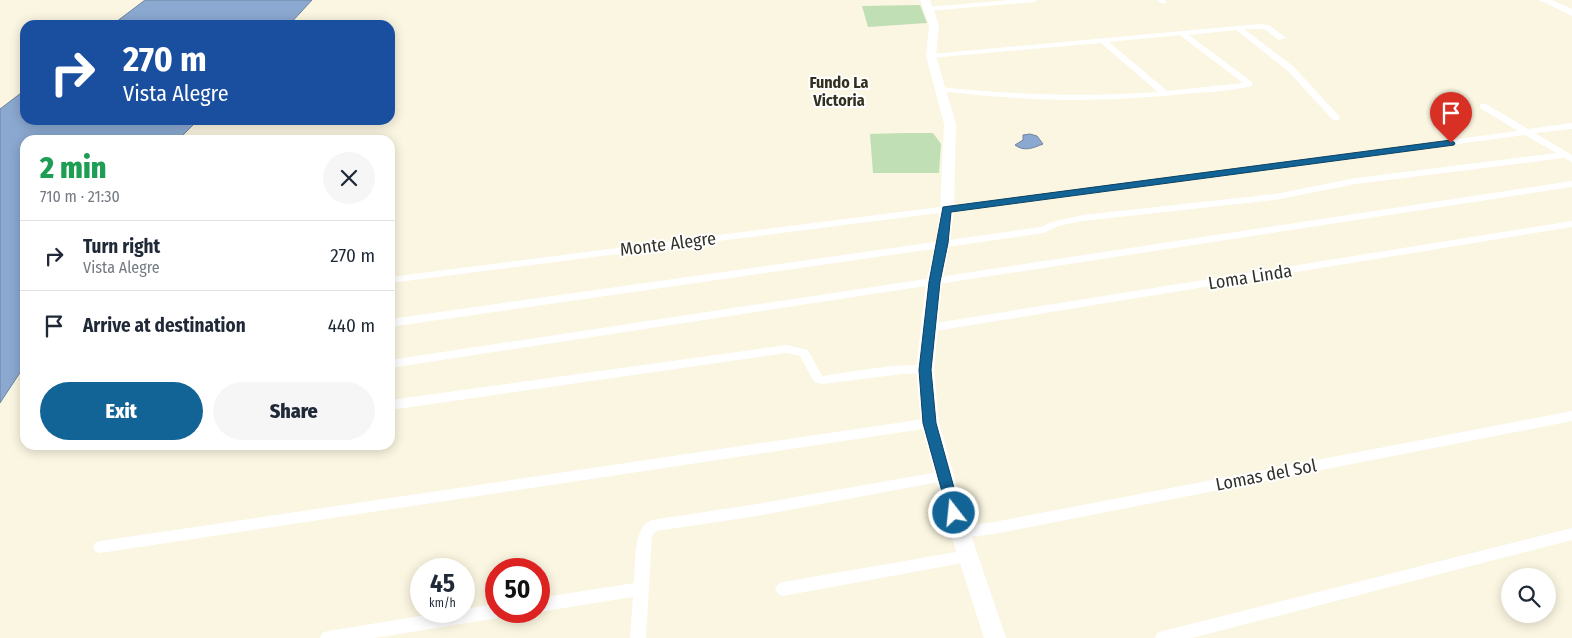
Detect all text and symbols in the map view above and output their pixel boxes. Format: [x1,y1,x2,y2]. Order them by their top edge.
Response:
text: 270 m [123,38,207,80]
icon: right [40,40,105,105]
district label: Fundo La Victoria [809,73,869,110]
text: Vista Alegre [123,80,229,107]
pin [1430,92,1472,143]
icon: arrive [1437,99,1465,127]
text: 2 min [40,150,106,186]
button: close [323,152,375,204]
text: 710 m · 21:30 [40,187,120,206]
street label: Monte Alegre [619,227,717,261]
text: Turn right [83,235,160,258]
icon: right [40,242,68,270]
text: 270 m [330,244,375,267]
text: Vista Alegre [83,258,160,277]
street label: Loma Linda [1207,260,1294,294]
icon: arrive [40,312,68,340]
text: Arrive at destination [83,314,246,337]
text: 440 m [328,314,375,337]
button: Exit [40,382,203,440]
button: Share [213,382,375,440]
street label: Lomas del Sol [1214,454,1318,496]
position arrow [927,486,979,538]
speed limit sign: 50 [485,558,550,623]
map controls [1501,568,1556,623]
button: search [1501,568,1556,623]
text: 45 [430,569,455,599]
text: km/h [429,596,456,610]

